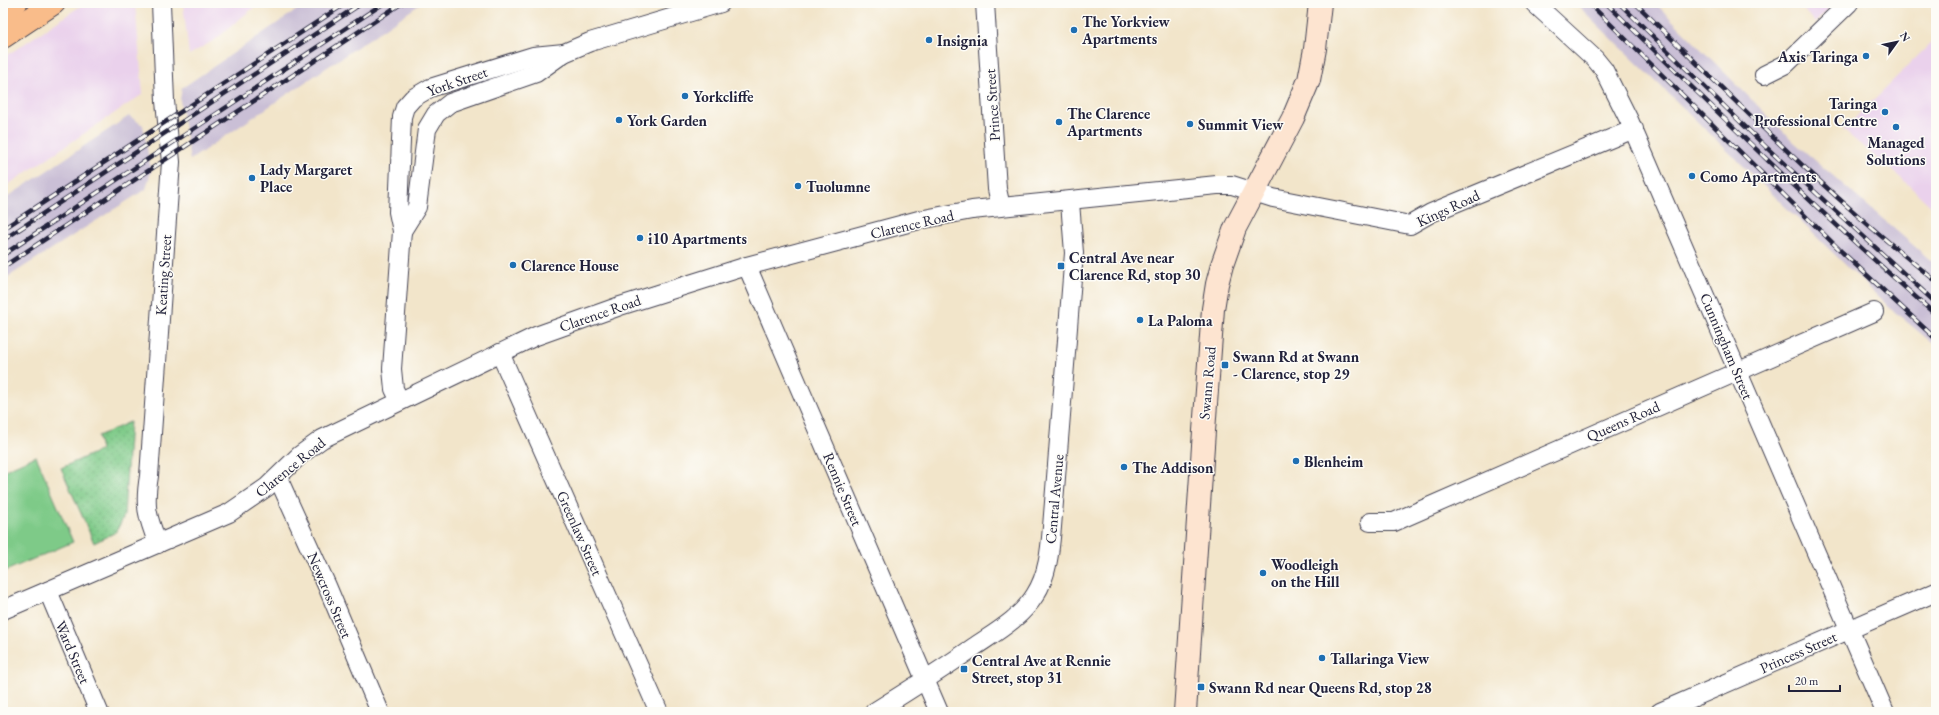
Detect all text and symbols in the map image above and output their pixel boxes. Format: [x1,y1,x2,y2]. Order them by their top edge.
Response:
place label: The Yorkview Apartments [1081,12,1171,48]
north arrow [1877,22,1917,62]
marker: The Yorkview Apartments [1069,25,1079,35]
text: N [1897,29,1914,44]
place label: Insignia [937,31,988,50]
marker: Insignia [924,35,934,45]
place label: Axis Taringa [1777,47,1858,66]
marker: Axis Taringa [1861,51,1871,61]
street label: York Street [424,62,490,100]
street label: Prince Street [980,68,1004,142]
place label: Yorkcliffe [693,87,754,106]
marker: Yorkcliffe [680,91,690,101]
place label: Taringa Professional Centre [1754,94,1877,130]
place label: The Clarence Apartments [1066,104,1150,140]
marker: Taringa Professional Centre [1880,107,1890,117]
place label: York Garden [627,111,707,130]
marker: York Garden [614,115,624,125]
place label: Summit View [1198,115,1284,134]
marker: The Clarence Apartments [1054,117,1064,127]
marker: Summit View [1185,119,1195,129]
marker: Managed Solutions [1891,122,1901,132]
place label: Managed Solutions [1867,133,1925,169]
place label: Lady Margaret Place [260,160,353,196]
place label: Como Apartments [1700,167,1816,186]
marker: Como Apartments [1687,171,1697,181]
marker: Lady Margaret Place [247,173,257,183]
place label: Tuolumne [806,177,870,196]
marker: Tuolumne [793,181,803,191]
street label: Kings Road [1413,185,1483,231]
street label: Clarence Road [868,205,956,243]
place label: i10 Apartments [648,229,747,248]
marker: i10 Apartments [635,233,645,243]
street label: Keating Street [151,234,175,316]
place label: Central Ave near Clarence Rd, stop 30 [1069,248,1200,284]
place label: Clarence House [521,256,619,275]
marker: Clarence House [508,260,518,270]
marker: Central Ave near Clarence Rd, stop 30 [1056,261,1066,271]
street label: Clarence Road [557,290,644,336]
street label: Cunningham Street [1696,290,1758,402]
place label: La Paloma [1148,311,1213,330]
marker: La Paloma [1135,315,1145,325]
street label: Swann Road [1194,345,1220,420]
place label: Swann Rd at Swann - Clarence, stop 29 [1233,347,1360,383]
marker: Swann Rd at Swann - Clarence, stop 29 [1220,360,1230,370]
street label: Queens Road [1583,396,1663,446]
street label: Clarence Road [251,433,329,501]
street label: Rennie Street [819,449,867,529]
place label: Blenheim [1304,452,1363,471]
street label: Central Avenue [1041,453,1067,545]
marker: Blenheim [1291,456,1301,466]
place label: The Addison [1132,458,1214,477]
marker: The Addison [1119,462,1129,472]
street label: Greenlaw Street [553,488,607,579]
street label: Newcross Street [303,549,357,641]
place label: Woodleigh on the Hill [1271,555,1340,591]
marker: Woodleigh on the Hill [1258,568,1268,578]
street label: Ward Street [51,618,95,687]
street label: Princess Street [1757,626,1840,677]
place label: Tallaringa View [1330,649,1430,668]
place label: Central Ave at Rennie Street, stop 31 [972,651,1111,687]
marker: Tallaringa View [1317,653,1327,663]
marker: Central Ave at Rennie Street, stop 31 [959,664,969,674]
scale bar [1789,667,1840,693]
text: 20 m [1795,673,1819,689]
place label: Swann Rd near Queens Rd, stop 28 [1209,678,1432,697]
marker: Swann Rd near Queens Rd, stop 28 [1196,682,1206,692]

